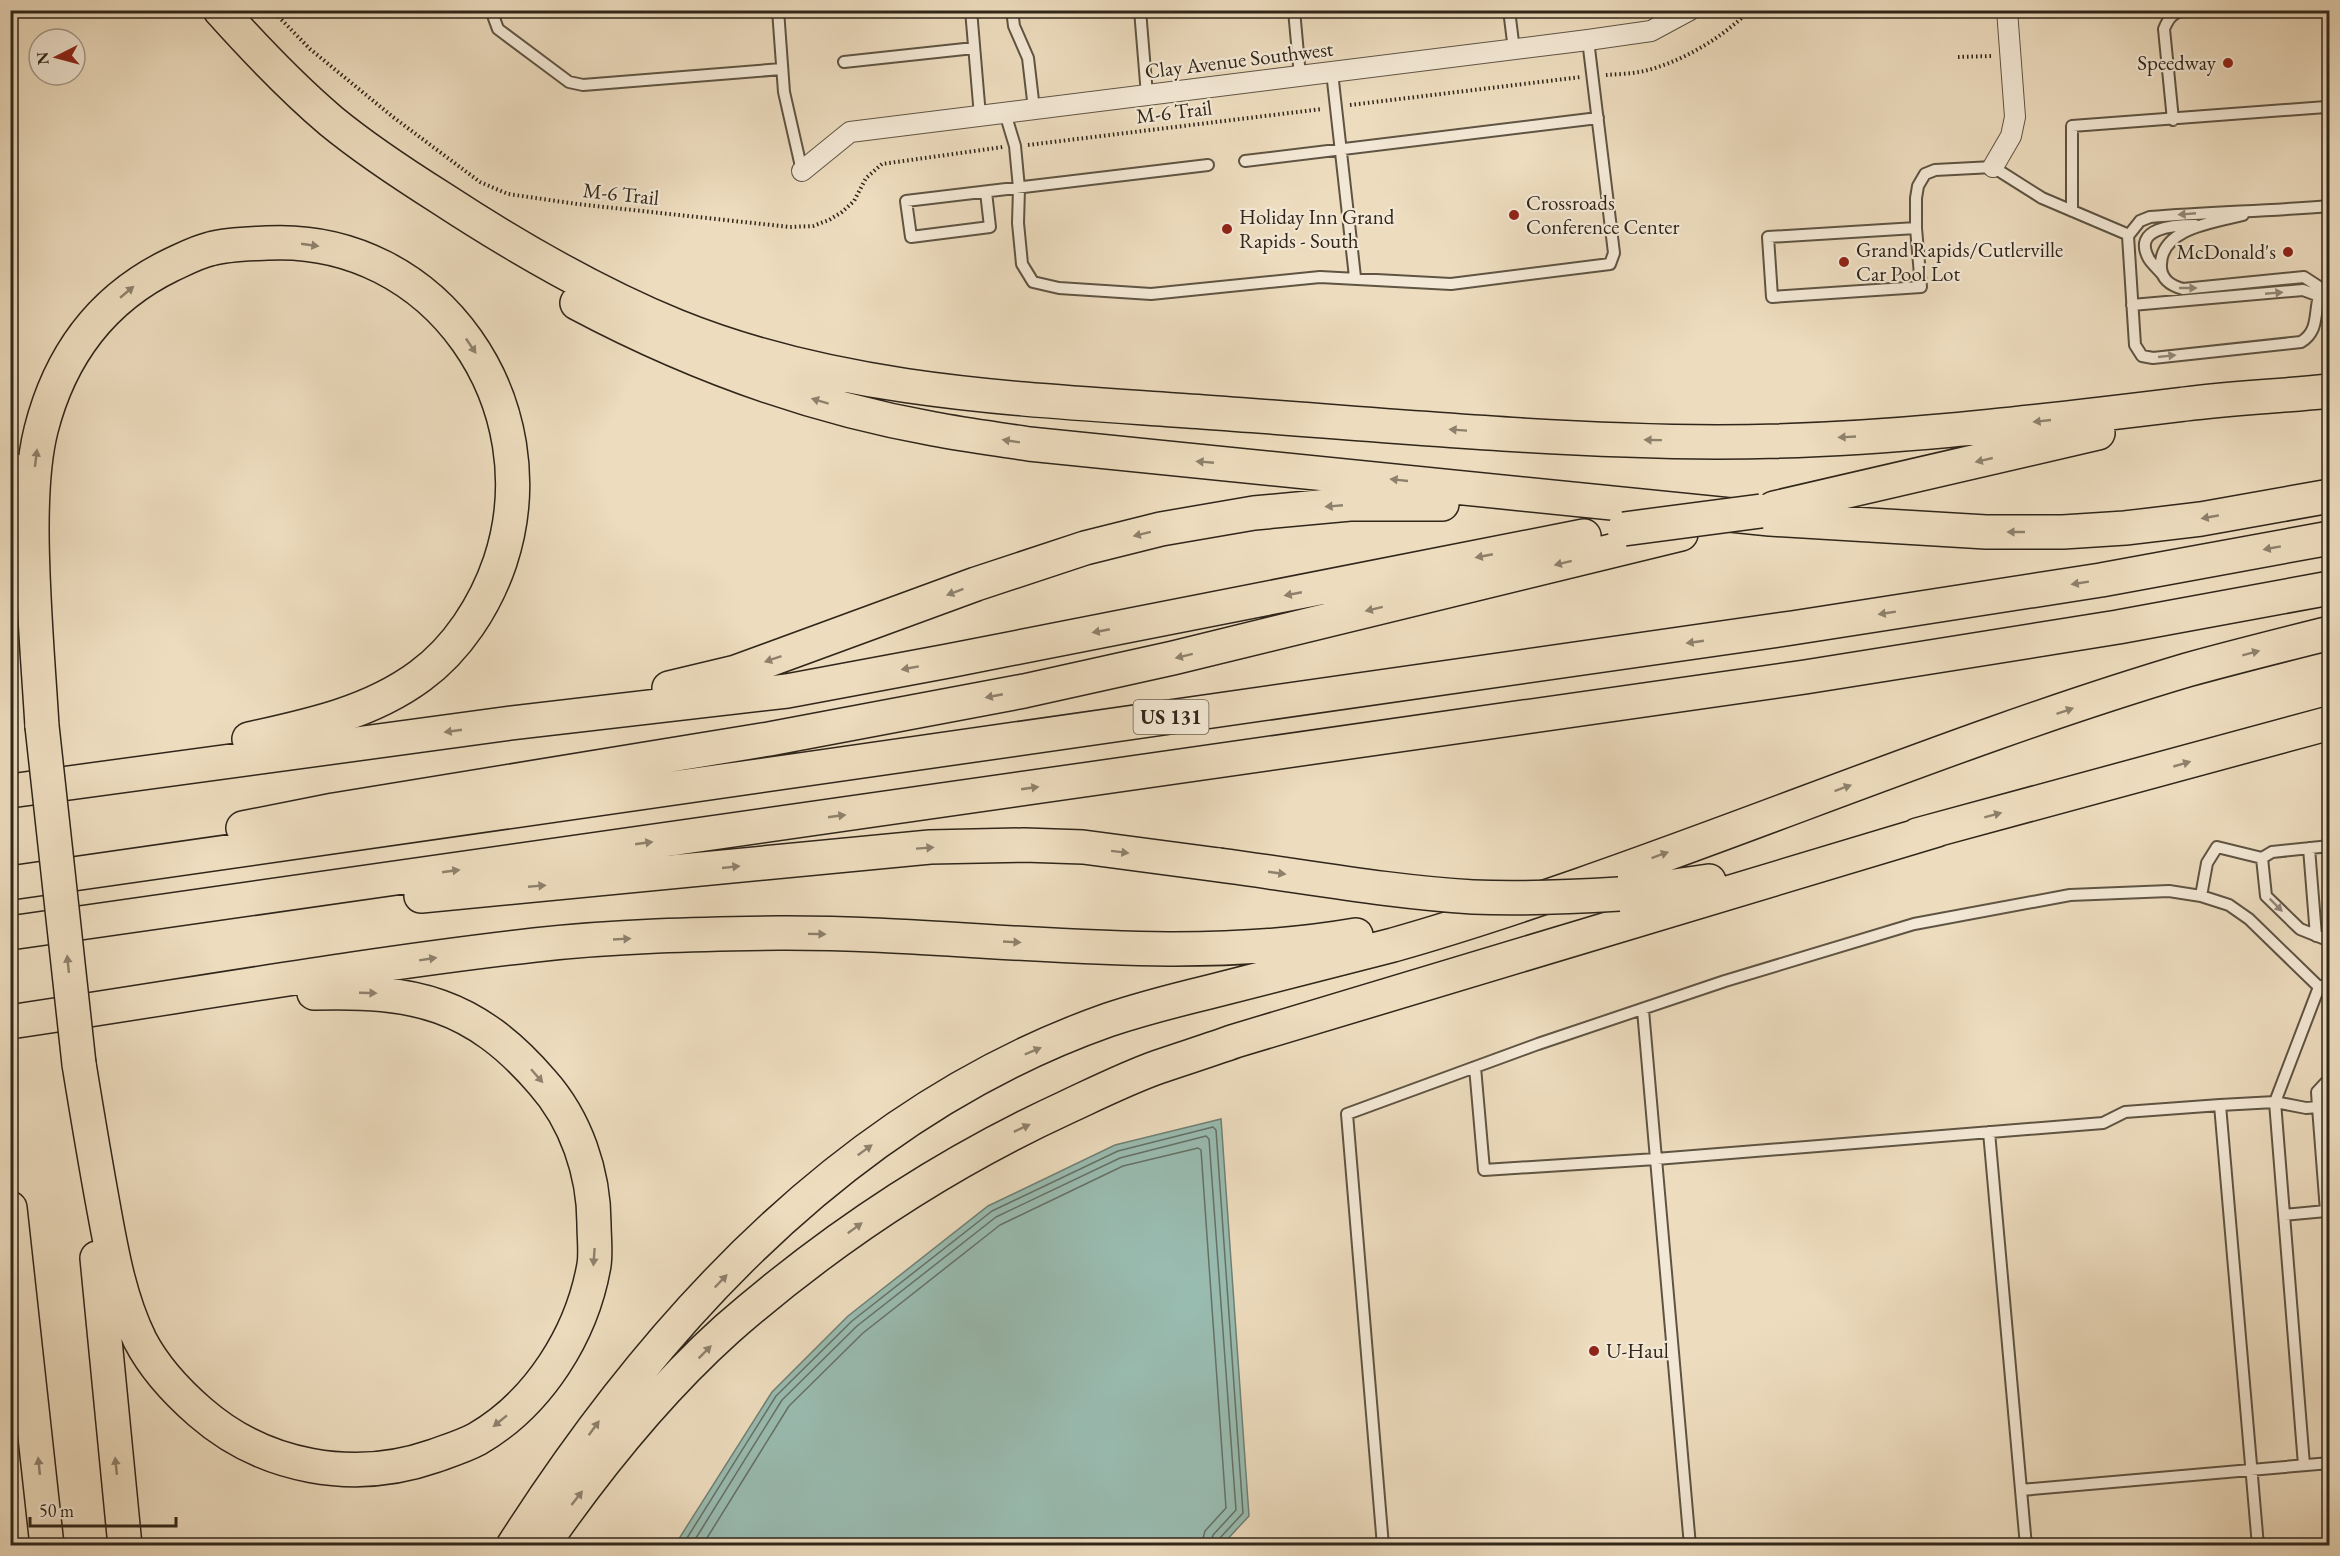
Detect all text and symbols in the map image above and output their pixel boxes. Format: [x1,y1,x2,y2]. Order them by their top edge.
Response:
north arrow [27,27,87,87]
street label: Clay Avenue Southwest [1143,35,1335,84]
place label: Speedway [2137,49,2217,76]
text: N [31,51,54,66]
marker: Speedway [2221,56,2235,70]
street label: M-6 Trail [1134,93,1214,130]
street label: M-6 Trail [582,176,661,211]
place label: Crossroads Conference Center [1526,189,1680,240]
place label: Holiday Inn Grand Rapids - South [1239,203,1395,254]
marker: Crossroads Conference Center [1507,208,1521,222]
one-way arrow [2178,209,2197,219]
marker: Holiday Inn Grand Rapids - South [1220,222,1234,236]
place label: Grand Rapids/Cutlerville Car Pool Lot [1856,236,2063,287]
place label: McDonald's [2177,238,2276,265]
one-way arrow [301,241,320,250]
marker: McDonald's [2281,245,2295,259]
marker: Grand Rapids/Cutlerville Car Pool Lot [1837,255,1851,269]
one-way arrow [2179,283,2198,293]
one-way arrow [119,286,134,299]
one-way arrow [2264,288,2283,297]
one-way arrow [465,338,476,354]
one-way arrow [2158,351,2177,361]
one-way arrow [811,396,829,405]
one-way arrow [2032,416,2051,426]
one-way arrow [1448,425,1467,435]
one-way arrow [1838,433,1857,442]
one-way arrow [1643,435,1662,445]
one-way arrow [1001,436,1020,445]
one-way arrow [31,448,41,467]
one-way arrow [1975,455,1993,465]
one-way arrow [1195,457,1214,466]
one-way arrow [1389,475,1408,485]
one-way arrow [1325,501,1344,511]
one-way arrow [2200,513,2219,522]
one-way arrow [2006,527,2025,537]
one-way arrow [1132,530,1151,540]
one-way arrow [2262,544,2281,553]
one-way arrow [1474,552,1493,561]
one-way arrow [1554,559,1572,569]
one-way arrow [2070,579,2089,588]
one-way arrow [946,587,964,597]
one-way arrow [1283,590,1302,599]
one-way arrow [1364,605,1383,615]
one-way arrow [1878,609,1897,618]
one-way arrow [1092,627,1111,636]
one-way arrow [1685,638,1704,647]
one-way arrow [2242,647,2260,657]
one-way arrow [1175,651,1193,661]
one-way arrow [764,655,782,665]
one-way arrow [900,664,919,673]
one-way arrow [984,692,1003,701]
road number: US 131 [1134,700,1208,734]
one-way arrow [2056,705,2074,715]
one-way arrow [444,727,463,736]
one-way arrow [2173,759,2191,768]
one-way arrow [1021,783,1040,792]
one-way arrow [1835,783,1853,793]
one-way arrow [1985,810,2003,819]
one-way arrow [828,811,847,820]
one-way arrow [635,839,654,848]
one-way arrow [916,843,935,853]
one-way arrow [1111,847,1130,857]
one-way arrow [1651,850,1669,860]
one-way arrow [722,862,741,872]
one-way arrow [442,866,461,875]
one-way arrow [1268,868,1287,877]
one-way arrow [528,881,547,891]
one-way arrow [2269,898,2283,913]
one-way arrow [807,929,826,939]
one-way arrow [613,935,632,944]
one-way arrow [1002,937,1021,946]
one-way arrow [63,954,73,973]
one-way arrow [419,954,438,963]
one-way arrow [359,988,378,997]
one-way arrow [1024,1046,1042,1056]
one-way arrow [530,1068,543,1083]
one-way arrow [1014,1123,1031,1132]
one-way arrow [856,1144,872,1156]
one-way arrow [847,1222,863,1234]
one-way arrow [589,1248,598,1267]
one-way arrow [713,1274,727,1288]
place label: U-Haul [1606,1337,1669,1364]
marker: U-Haul [1587,1344,1601,1358]
one-way arrow [697,1345,711,1359]
one-way arrow [492,1415,507,1427]
one-way arrow [588,1421,600,1437]
one-way arrow [34,1457,44,1476]
one-way arrow [111,1457,121,1476]
scale bar [30,1490,176,1528]
one-way arrow [570,1491,582,1506]
text: 50 m [39,1499,74,1522]

